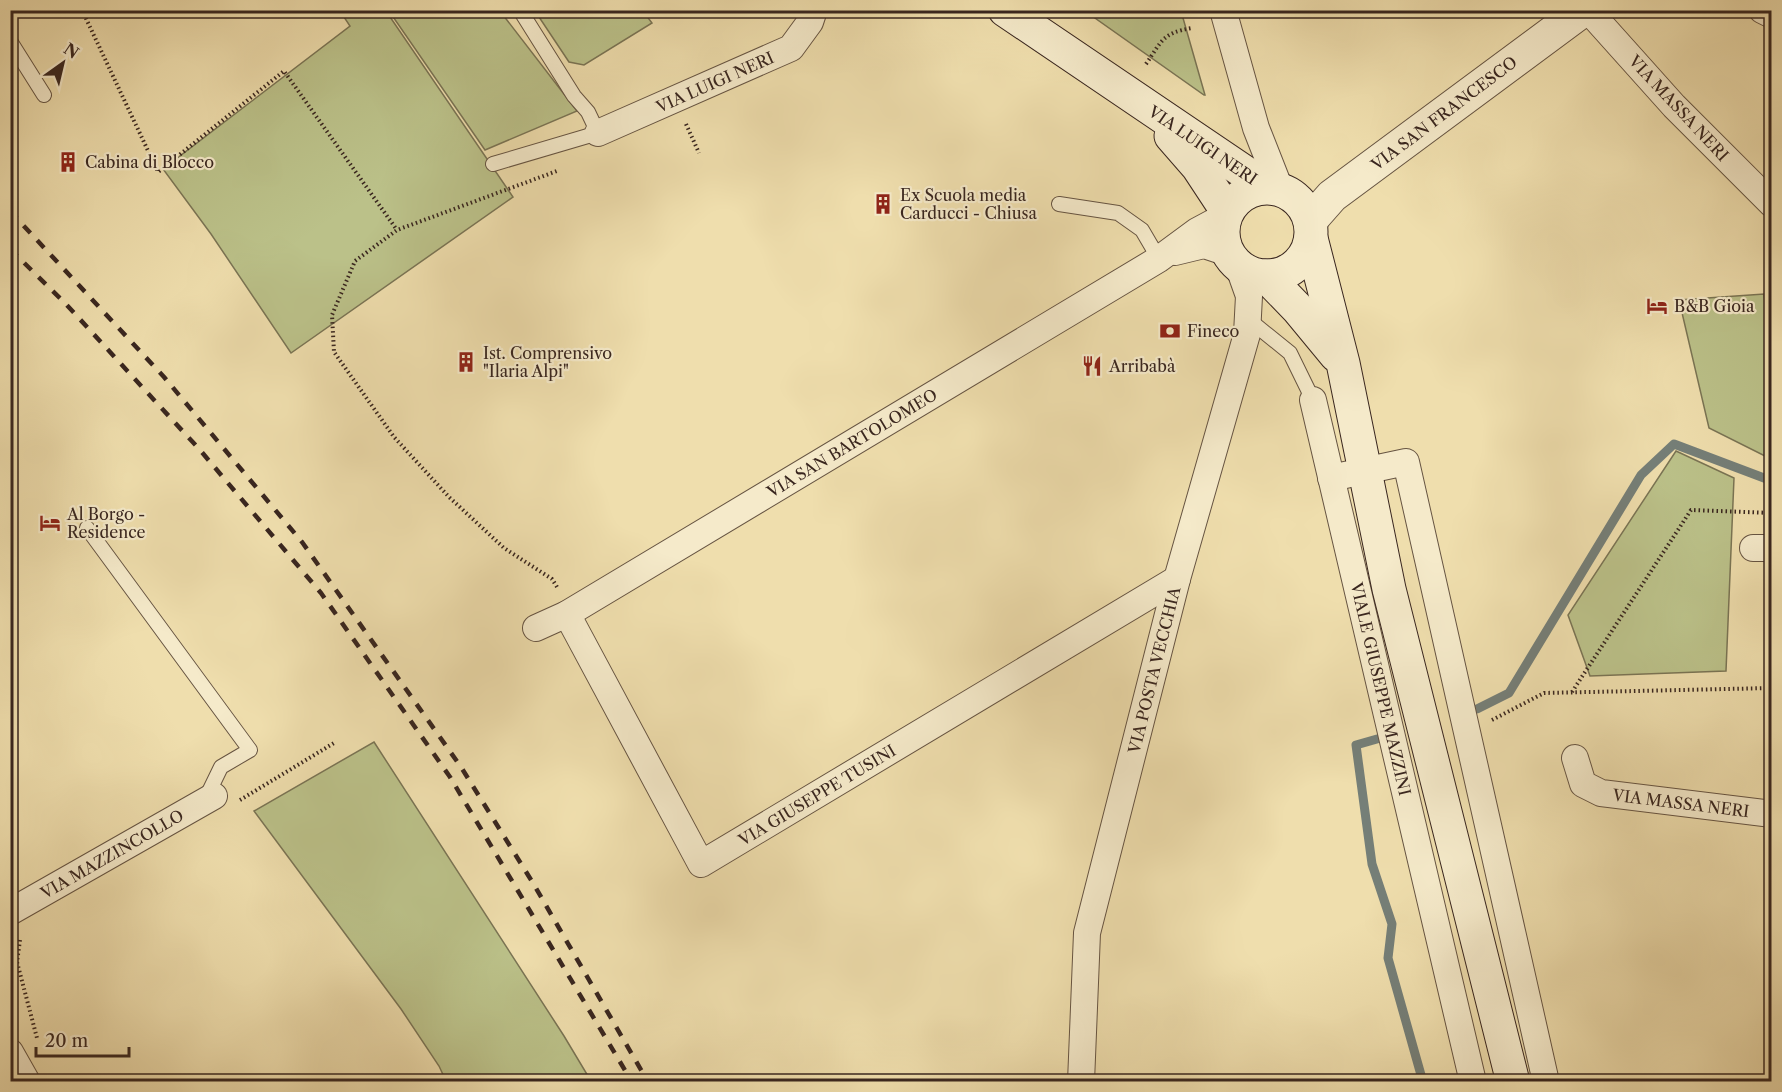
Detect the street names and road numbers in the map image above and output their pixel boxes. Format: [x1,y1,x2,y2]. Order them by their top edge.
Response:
street label: VIA LUIGI NERI [652,47,777,117]
street label: VIA MASSA NERI [1624,50,1733,165]
street label: VIA SAN FRANCESCO [1366,52,1521,175]
street label: VIA LUIGI NERI [1144,101,1261,189]
street label: VIA SAN BARTOLOMEO [762,384,941,502]
street label: VIALE GIUSEPPE MAZZINI [1346,580,1415,798]
street label: VIA POSTA VECCHIA [1123,583,1185,756]
street label: VIA GIUSEPPE TUSINI [734,740,899,850]
street label: VIA MASSA NERI [1611,785,1750,821]
street label: VIA MAZZINCOLLO [36,805,187,904]

